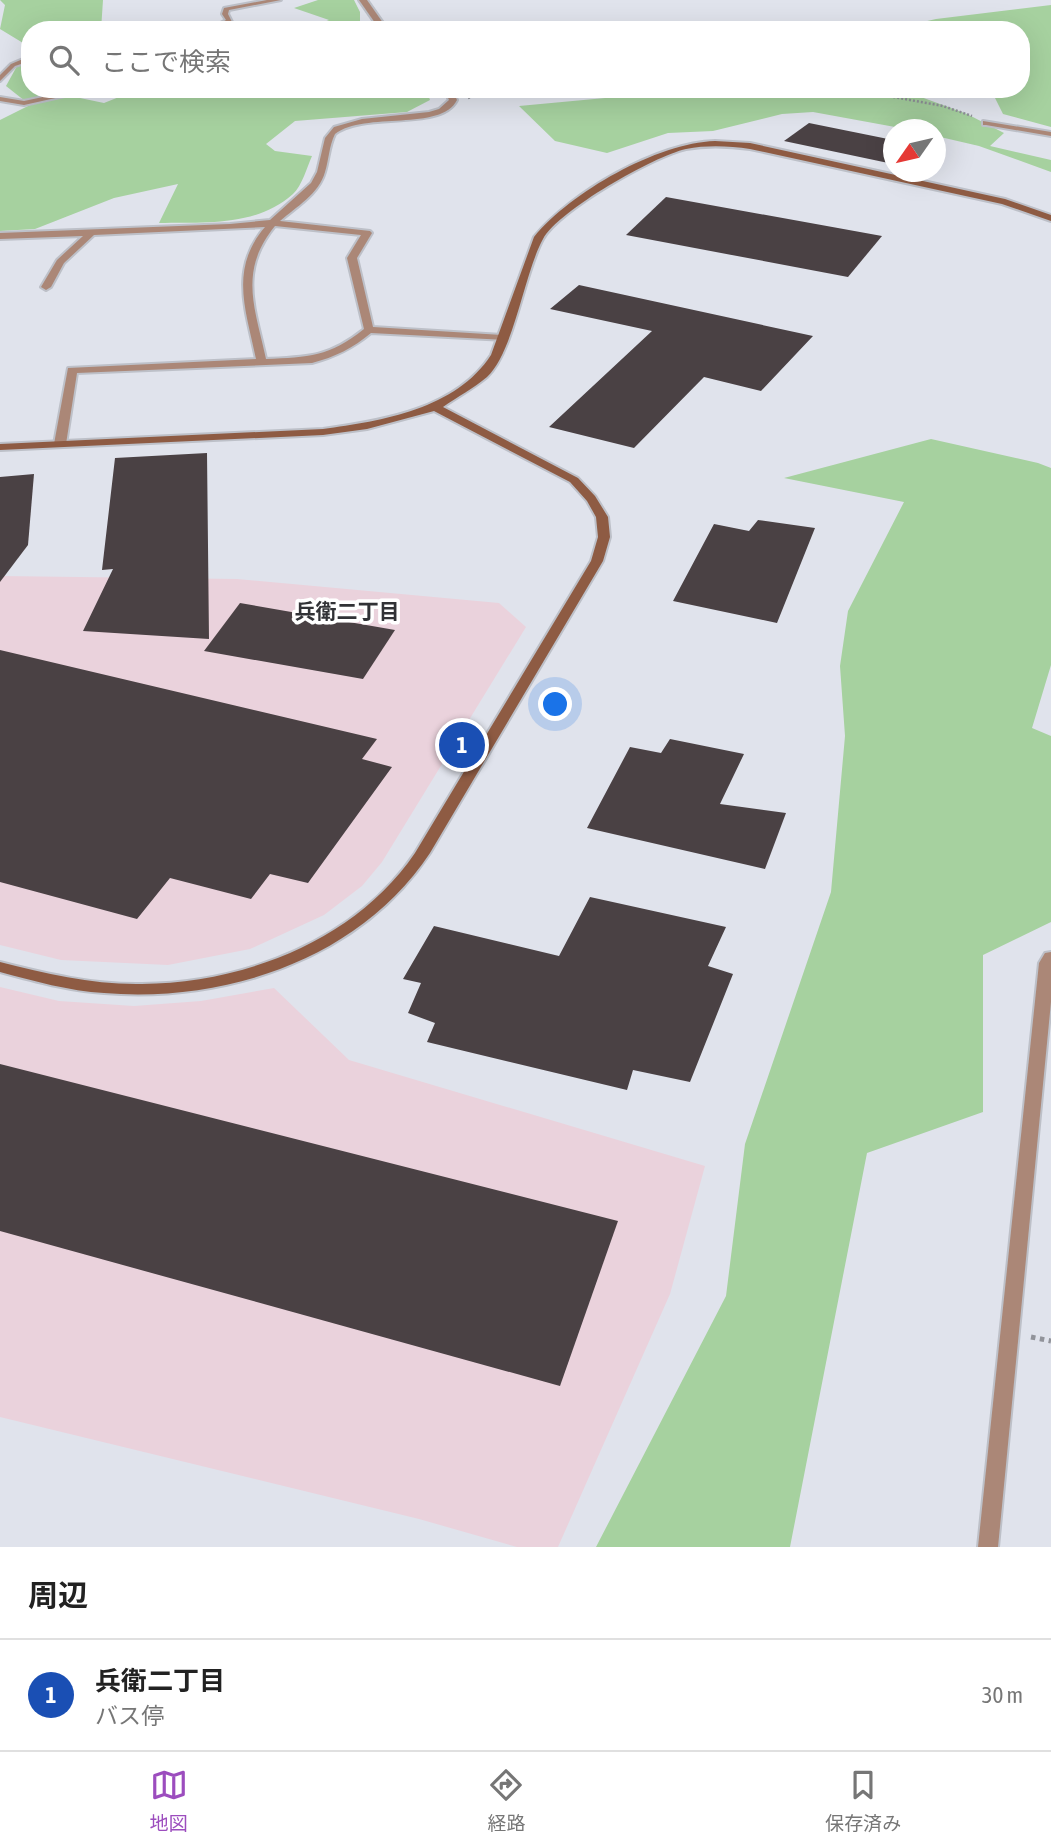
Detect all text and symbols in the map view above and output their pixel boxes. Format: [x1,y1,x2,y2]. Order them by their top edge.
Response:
search box [21,21,1030,98]
icon: search [45,41,83,79]
text: ここで検索 [101,47,231,77]
north arrow [883,119,946,182]
district label: 兵衛二丁目 [295,599,400,623]
your location [538,687,572,721]
pin: 1 [439,719,485,771]
text: 周辺 [28,1578,88,1612]
text: 兵衛二丁目 [95,1666,225,1696]
text: 1 [46,1682,56,1708]
text: 30 m [982,1682,1023,1708]
text: バス停 [95,1703,164,1729]
tab: 地図 [150,1766,188,1835]
tab: 経路 [487,1766,525,1835]
tab: 保存済み [825,1766,901,1835]

